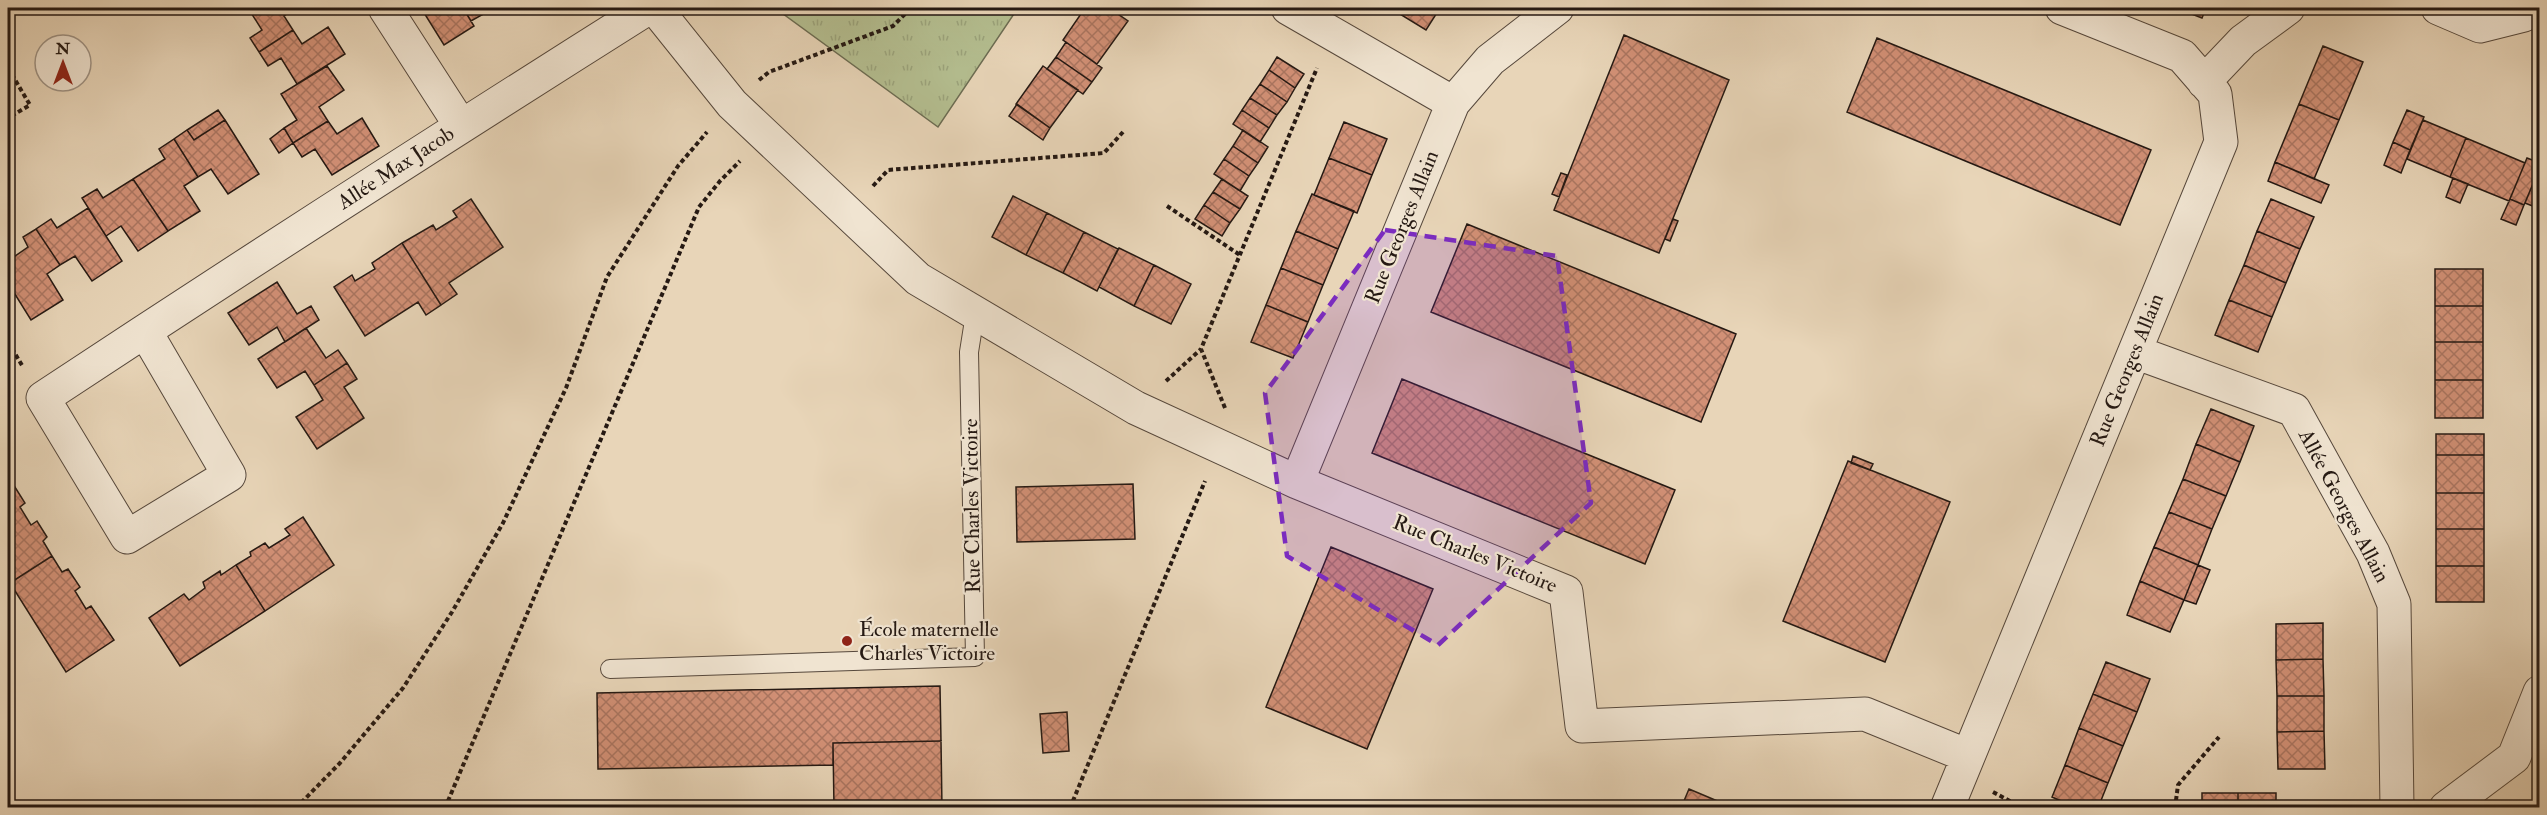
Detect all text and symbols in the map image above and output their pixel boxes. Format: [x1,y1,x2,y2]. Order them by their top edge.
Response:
north arrow [33,33,93,93]
text: N [55,39,71,59]
street label: Allée Max Jacob [332,120,460,216]
street label: Rue Georges Allain [1359,146,1445,308]
street label: Rue Georges Allain [2084,289,2170,451]
street label: Rue Charles Victoire [957,418,987,594]
street label: Allée Georges Allain [2292,424,2396,588]
street label: Rue Charles Victoire [1389,509,1561,599]
place label: École maternelle Charles Victoire [859,616,999,667]
marker: École maternelle Charles Victoire [840,634,854,648]

